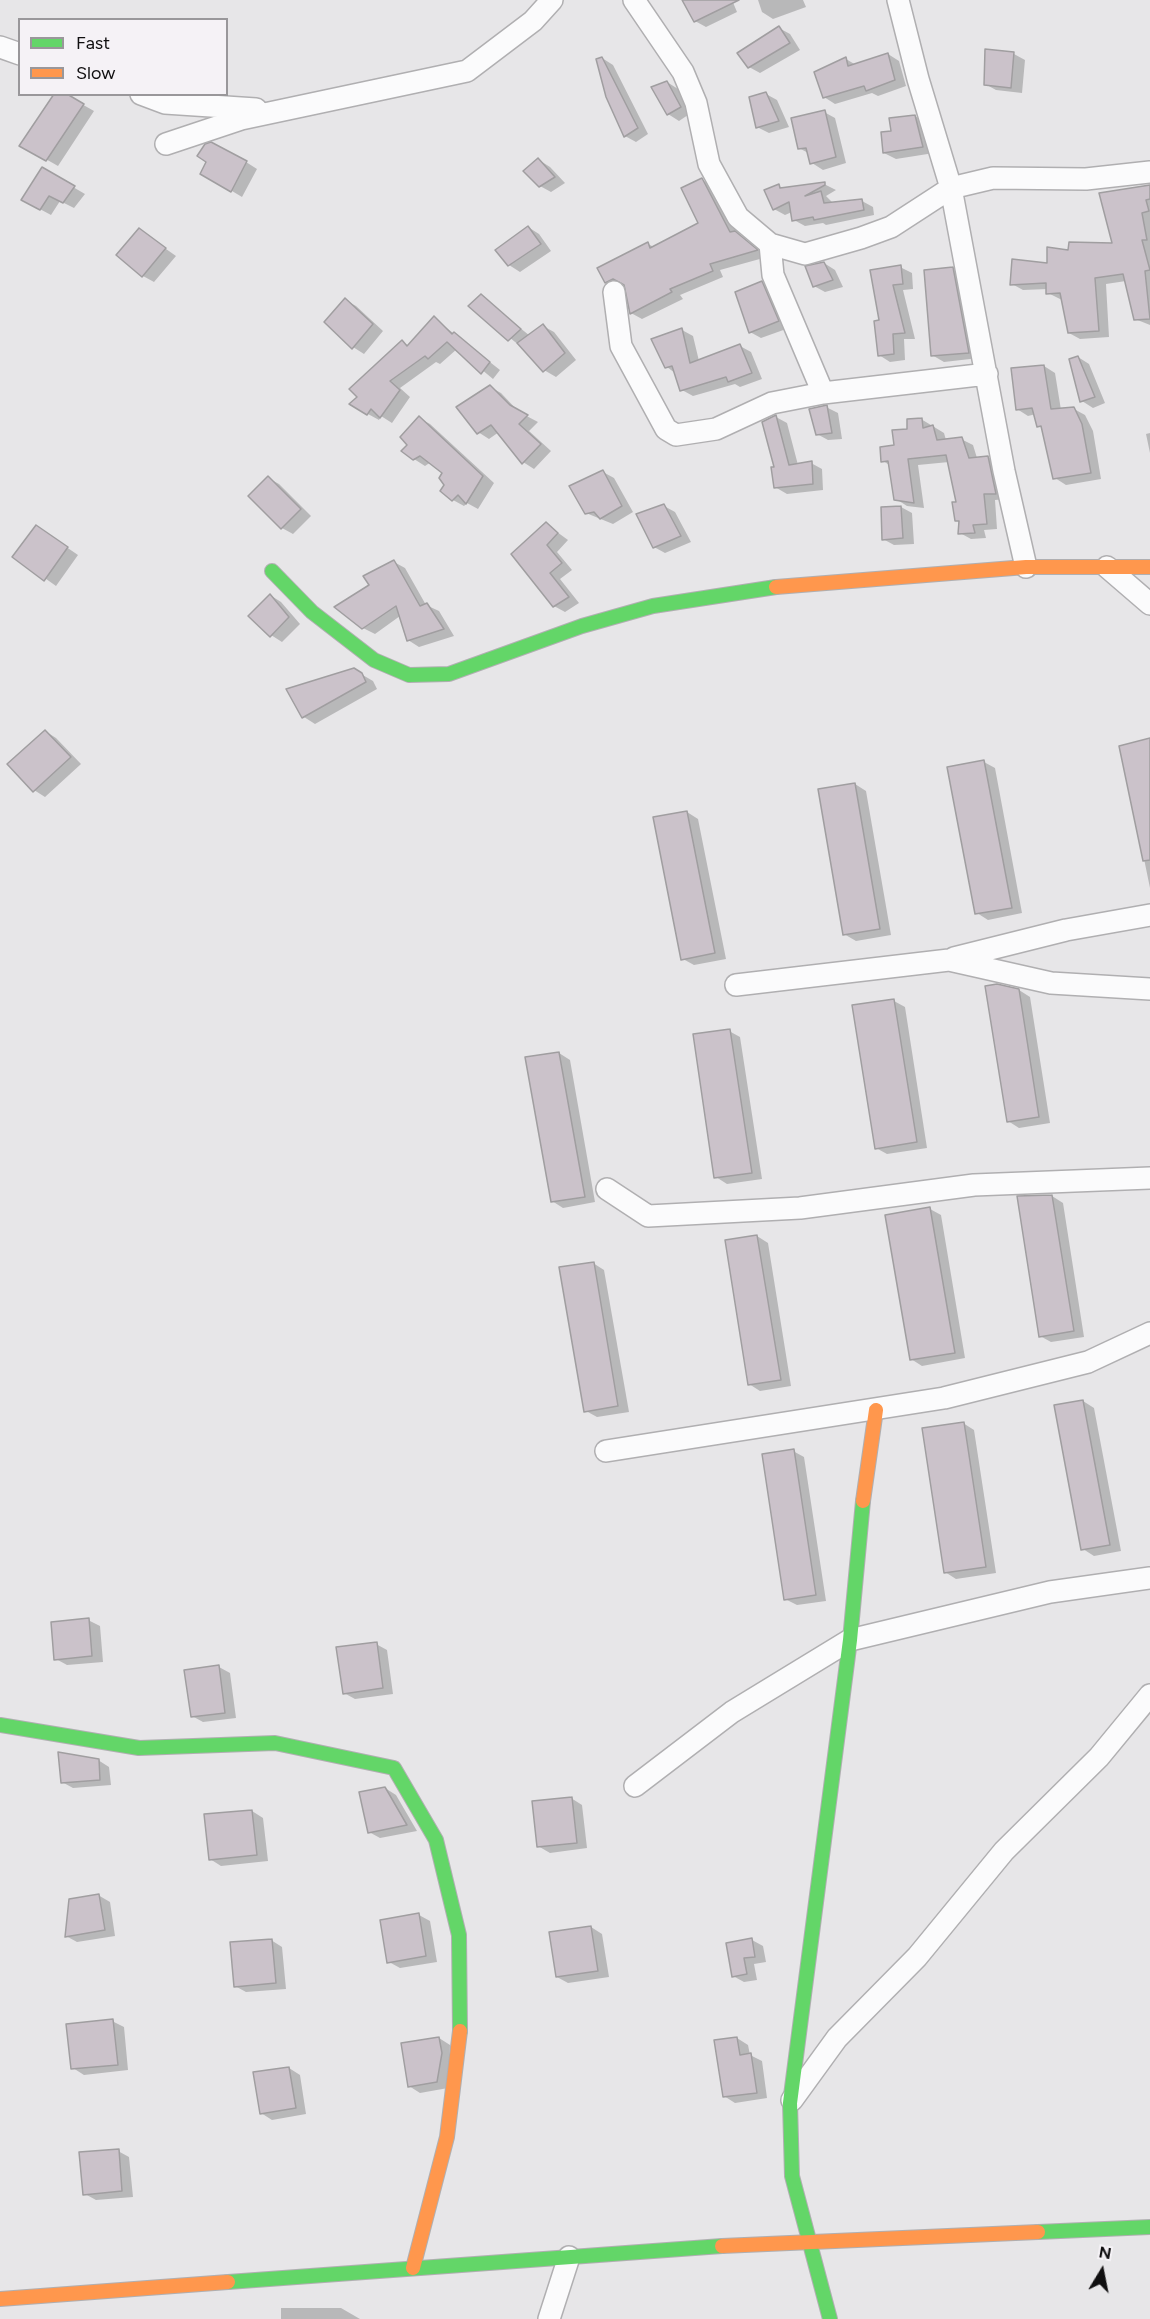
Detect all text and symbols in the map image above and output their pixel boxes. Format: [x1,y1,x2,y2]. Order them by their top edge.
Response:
legend [18,18,228,96]
text: Fast [76,32,110,54]
text: Slow [76,62,115,84]
north arrow [1072,2241,1132,2301]
text: N [1097,2242,1113,2263]

